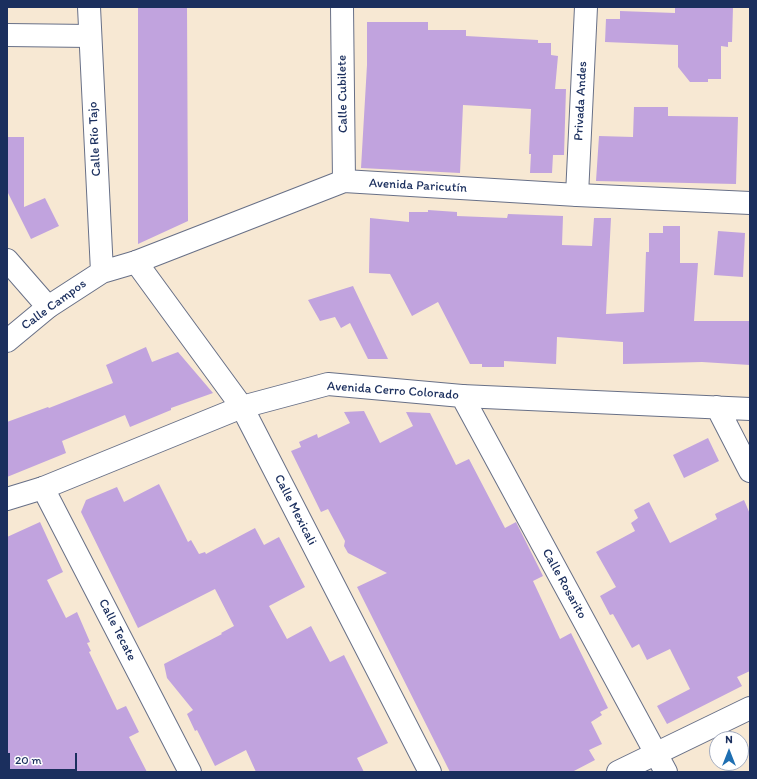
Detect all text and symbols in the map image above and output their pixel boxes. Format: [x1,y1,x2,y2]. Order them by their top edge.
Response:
street label: Calle Cubilete [335,55,351,133]
street label: Privada Andes [571,61,591,141]
street label: Calle Río Tajo [85,101,105,177]
street label: Avenida Paricutín [368,176,468,196]
street label: Calle Campos [18,276,90,334]
street label: Avenida Cerro Colorado [327,379,459,403]
street label: Calle Mexicali [270,472,320,548]
street label: Calle Rosarito [538,546,590,622]
street label: Calle Tecate [95,596,139,664]
north arrow [709,731,749,771]
text: N [725,733,733,746]
scale bar [10,745,79,771]
text: 20 m [15,753,42,767]

